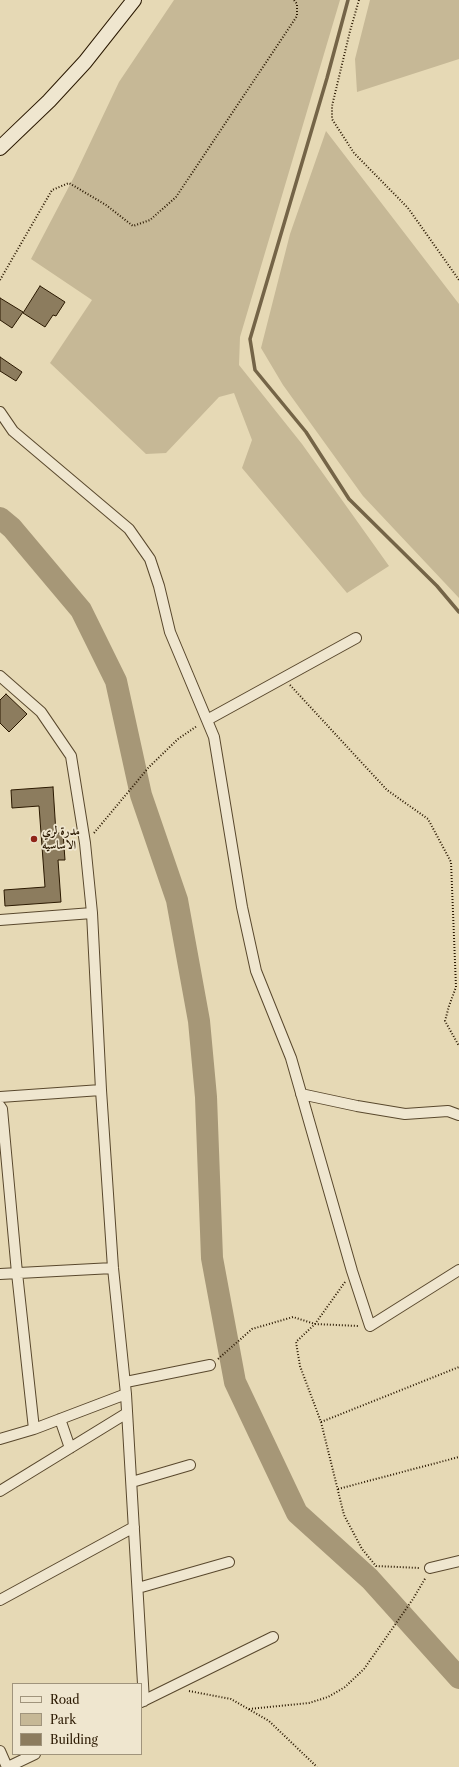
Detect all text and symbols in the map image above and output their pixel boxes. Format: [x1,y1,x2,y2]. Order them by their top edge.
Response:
place label: مدرة لري الاساسیه [42,825,80,853]
marker: مدرة لري الاساسیه [29,834,39,844]
legend [12,1683,142,1755]
text: Road [50,1692,80,1707]
text: Park [50,1712,76,1727]
text: Building [50,1732,98,1747]

